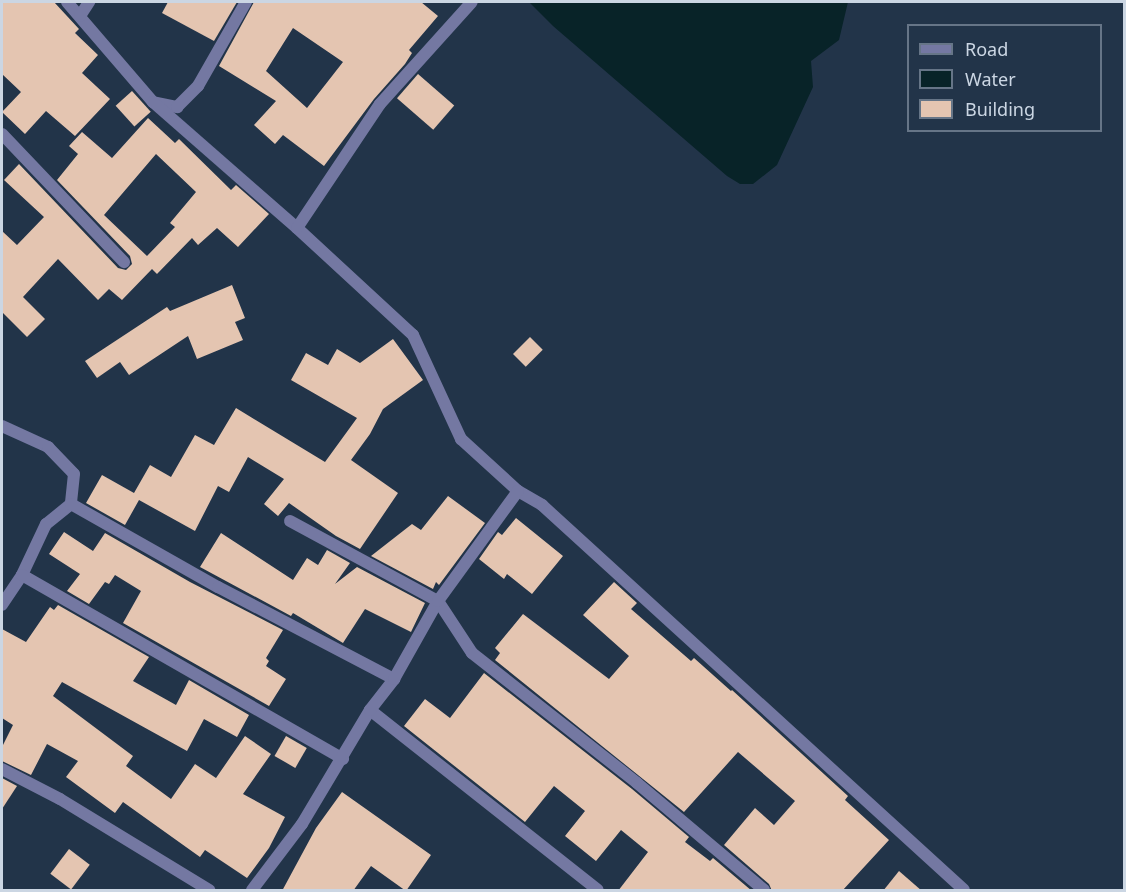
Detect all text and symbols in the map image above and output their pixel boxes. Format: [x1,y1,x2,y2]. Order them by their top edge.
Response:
legend [907,24,1102,132]
text: Road [965,37,1008,61]
text: Water [965,67,1016,91]
text: Building [965,97,1035,121]

